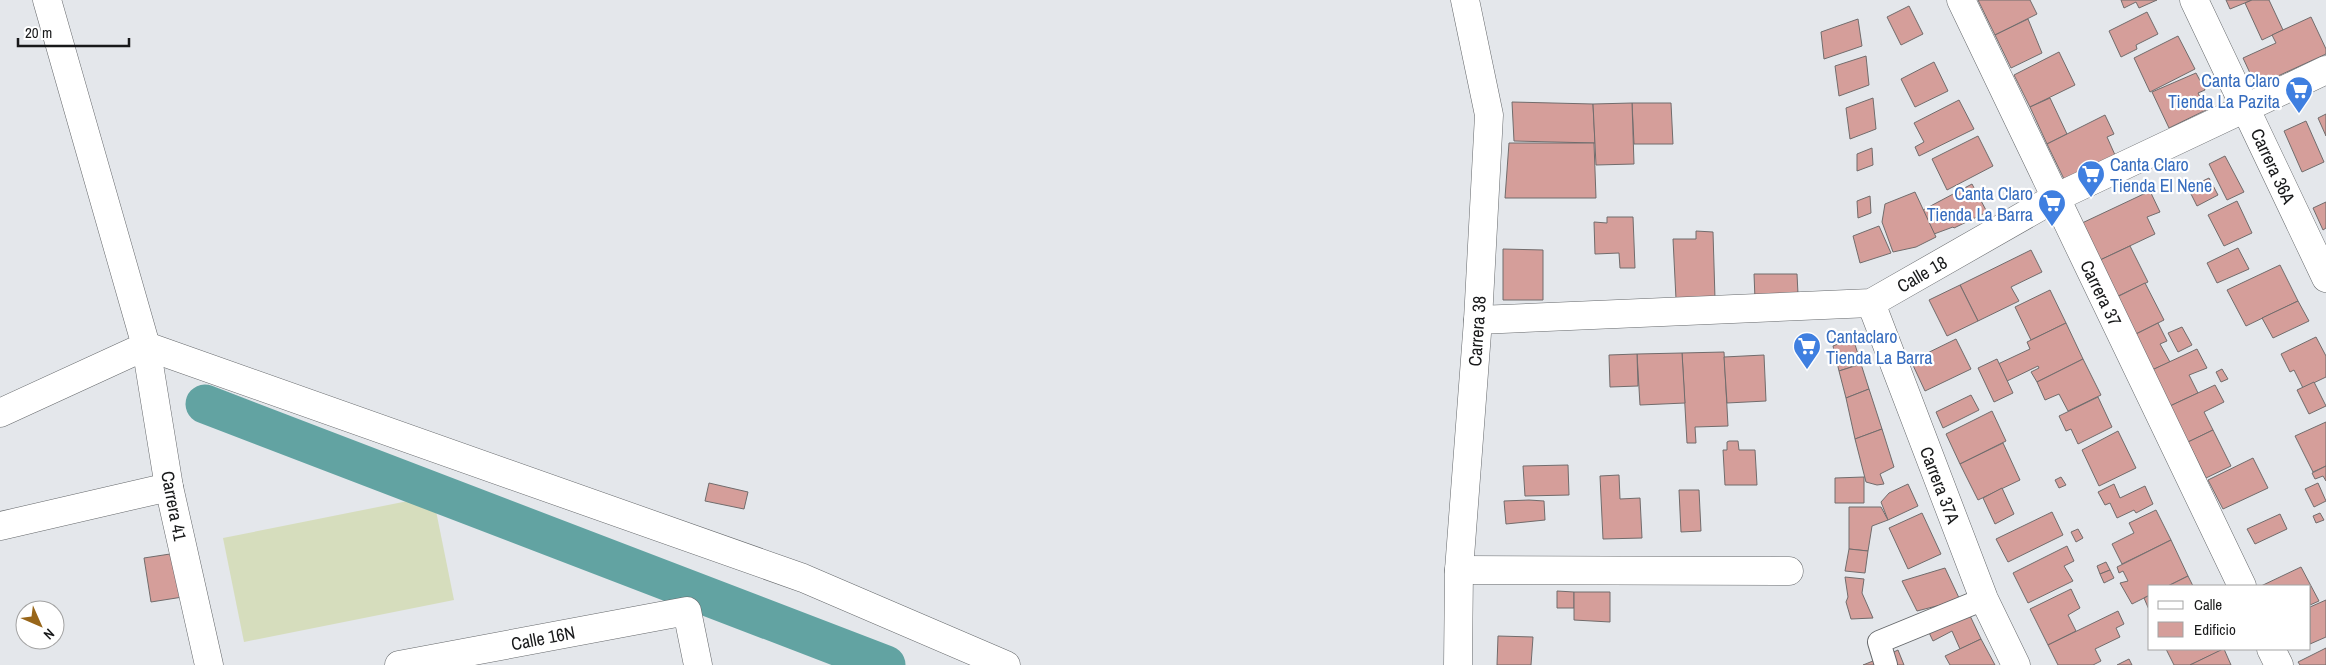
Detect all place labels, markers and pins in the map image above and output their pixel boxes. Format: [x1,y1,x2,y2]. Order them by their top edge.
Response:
place label: Canta Claro Tienda La Pazita [2168,68,2280,114]
supermarket icon: Canta Claro Tienda La Pazita [2284,75,2314,114]
place label: Canta Claro Tienda El Nene [2110,152,2212,198]
supermarket icon: Canta Claro Tienda El Nene [2076,159,2106,198]
place label: Canta Claro Tienda La Barra [1927,181,2033,227]
supermarket icon: Canta Claro Tienda La Barra [2037,188,2067,227]
place label: Cantaclaro Tienda La Barra [1826,324,1932,370]
supermarket icon: Cantaclaro Tienda La Barra [1792,331,1822,370]

